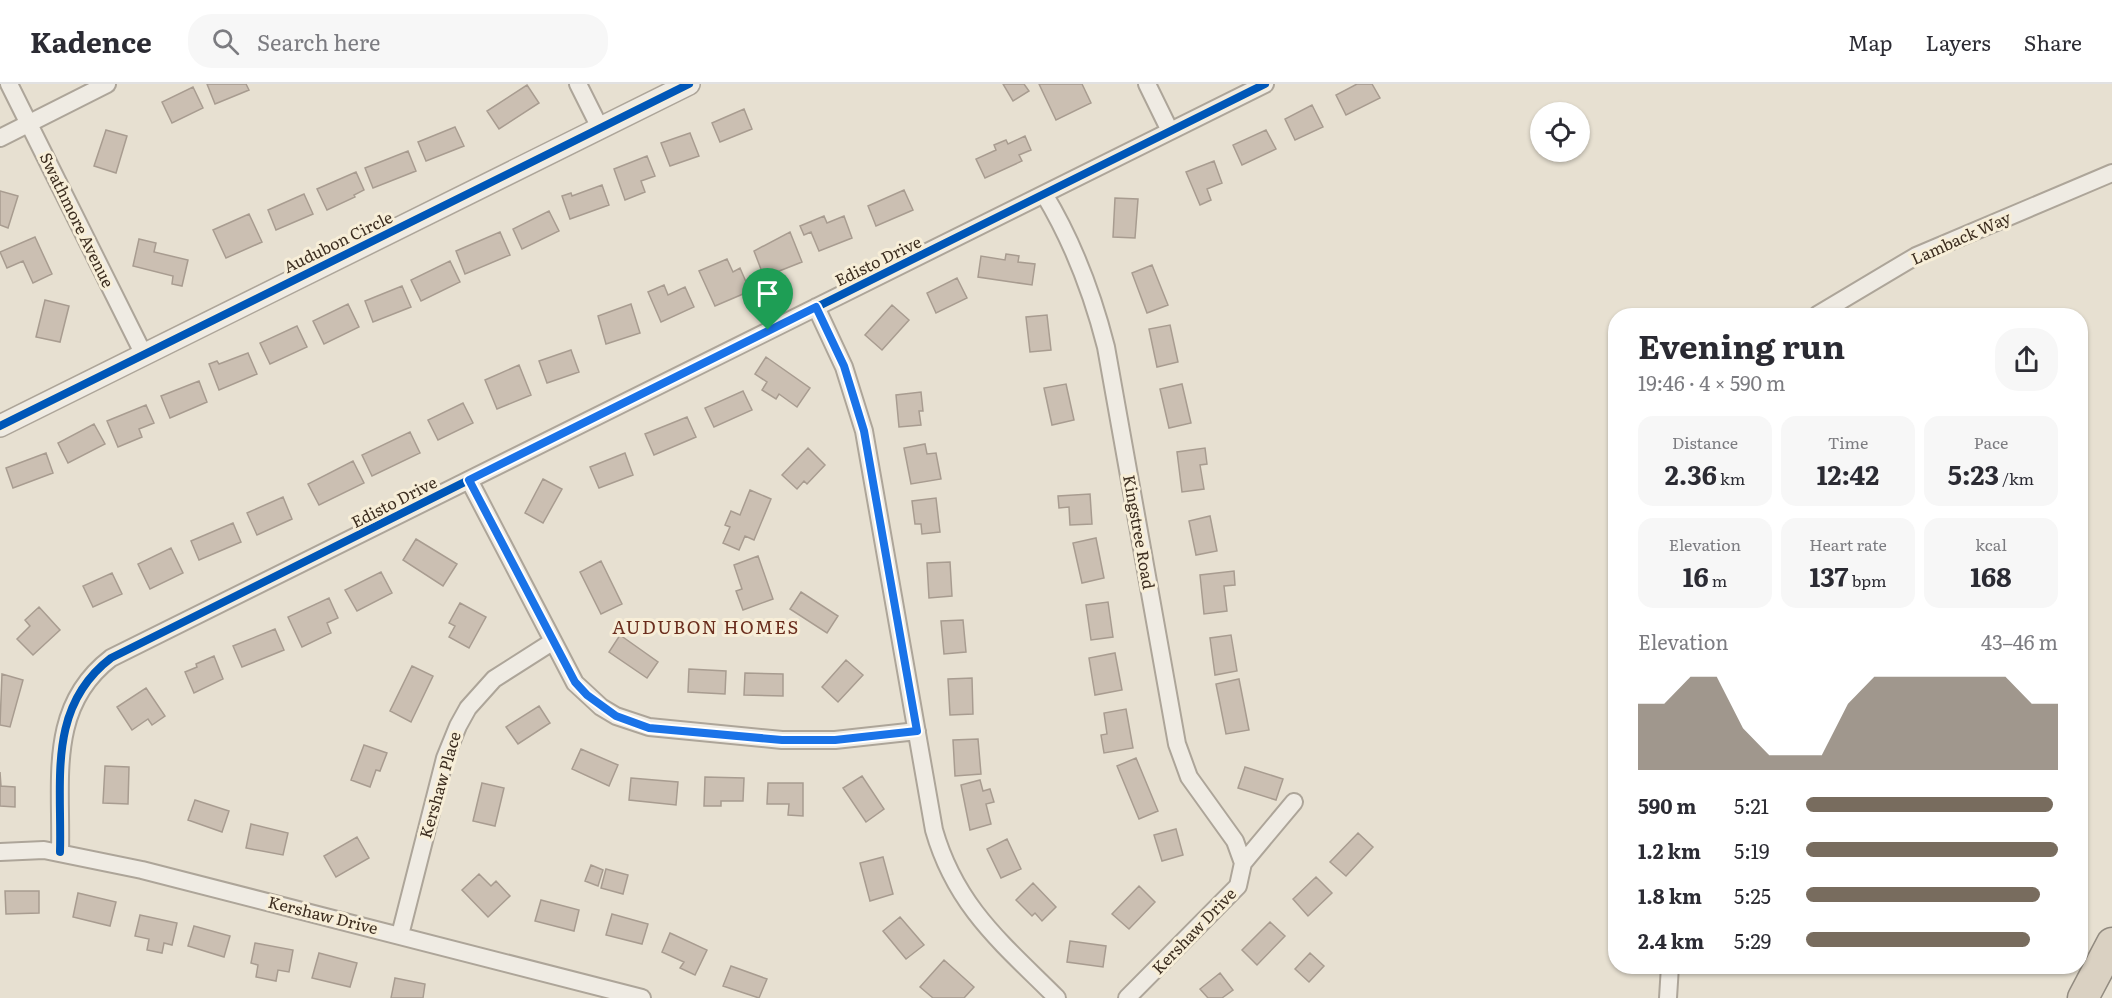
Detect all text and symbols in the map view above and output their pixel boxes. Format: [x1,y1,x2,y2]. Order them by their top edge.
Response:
search box [188,14,608,68]
text: Kadence [30,20,152,62]
icon: search [209,25,242,58]
text: Search here [257,25,380,58]
text: Map [1848,26,1893,57]
text: Layers [1926,26,1991,57]
text: Share [2024,26,2082,57]
map controls [1530,102,1590,162]
button: locate [1530,102,1590,162]
street label: Swathmore Avenue [35,148,121,291]
street label: Audubon Circle [279,204,396,278]
street label: Lamback Way [1907,204,2015,270]
street label: Edisto Drive [830,229,925,291]
pin [742,268,793,330]
icon: arrive [751,277,784,310]
text: Evening run [1638,320,1845,369]
button: share [1995,328,2058,391]
text: 19:46 · 4 × 590 m [1638,367,1786,397]
text: Distance [1672,430,1738,454]
text: Time [1828,430,1868,454]
text: Pace [1974,430,2008,454]
text: 2.36 [1665,454,1717,493]
text: 12:42 [1817,454,1879,493]
text: 5:23 [1948,454,1999,493]
text: km [1717,466,1745,490]
text: /km [1999,466,2034,490]
street label: Edisto Drive [346,469,441,533]
street label: Kingstree Road [1118,473,1162,591]
text: Elevation [1669,532,1741,556]
text: Heart rate [1809,532,1887,556]
text: kcal [1975,532,2007,556]
text: 16 [1683,556,1709,595]
text: 137 [1810,556,1848,595]
text: 168 [1970,556,2012,595]
text: m [1709,568,1727,592]
text: bpm [1848,568,1886,592]
district label: AUDUBON HOMES [612,613,800,640]
text: Elevation [1638,626,1728,656]
text: 43–46 m [1981,626,2058,656]
street label: Kershaw Place [412,729,466,841]
text: 590 m [1638,790,1696,820]
text: 5:21 [1734,790,1769,820]
text: 1.2 km [1638,835,1701,865]
text: 5:19 [1734,835,1769,865]
text: 1.8 km [1638,880,1702,910]
text: 5:25 [1734,880,1771,910]
street label: Kershaw Drive [1146,882,1241,979]
street label: Kershaw Drive [266,889,381,939]
text: 2.4 km [1638,925,1704,955]
text: 5:29 [1734,925,1771,955]

